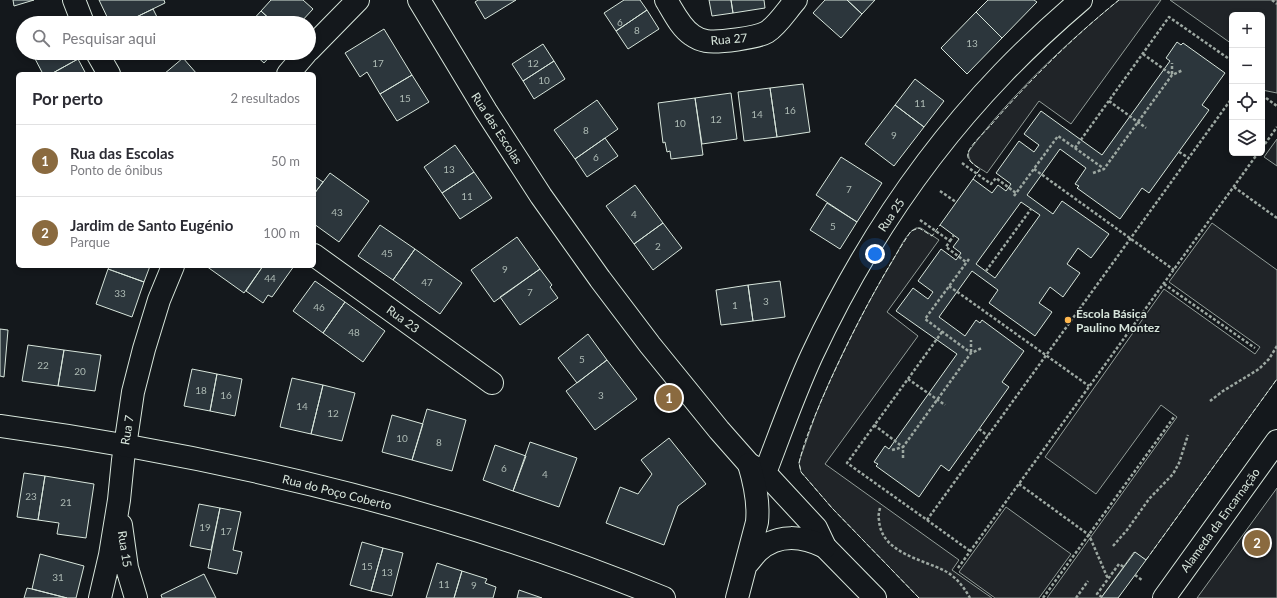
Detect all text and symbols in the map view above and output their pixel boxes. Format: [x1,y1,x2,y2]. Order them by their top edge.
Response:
map controls [1229,12,1265,156]
button: + [1229,12,1265,48]
search box [16,16,316,60]
house number: 6 [617,16,623,28]
house number: 8 [634,24,640,36]
icon: search [30,27,52,49]
text: Pesquisar aqui [62,29,156,47]
street label: Rua 27 [710,30,748,48]
house number: 13 [966,37,978,49]
button: − [1229,48,1265,84]
house number: 17 [372,57,384,69]
house number: 12 [527,57,539,69]
house number: 10 [538,74,550,86]
button: locate [1229,84,1265,120]
text: Por perto [32,88,103,109]
street label: Rua das Escolas [468,89,526,167]
text: 2 resultados [230,90,300,106]
house number: 15 [399,92,411,104]
house number: 11 [914,97,926,109]
house number: 16 [784,104,796,116]
house number: 14 [751,108,763,120]
house number: 12 [710,113,722,125]
house number: 10 [674,117,686,129]
button: layers [1229,120,1265,156]
house number: 8 [583,124,589,136]
house number: 9 [891,129,897,141]
text: Rua das Escolas [70,144,174,162]
house number: 6 [593,151,599,163]
text: 1 [41,153,49,169]
text: 50 m [271,153,300,169]
text: Ponto de ônibus [70,162,163,178]
house number: 13 [443,163,455,175]
house number: 7 [846,183,852,195]
house number: 11 [461,190,473,202]
street label: Rua 25 [874,195,908,234]
house number: 43 [331,206,343,218]
house number: 4 [631,208,637,220]
text: Jardim de Santo Eugénio [70,216,233,234]
house number: 5 [830,220,836,232]
text: 2 [41,225,49,241]
text: 100 m [263,225,300,241]
text: Parque [70,234,110,250]
house number: 2 [655,240,661,252]
your location [865,244,885,264]
house number: 45 [381,247,393,259]
house number: 9 [502,263,508,275]
house number: 44 [264,272,276,284]
house number: 47 [421,276,433,288]
house number: 7 [527,286,533,298]
house number: 33 [114,287,126,299]
house number: 3 [763,295,769,307]
house number: 1 [732,299,738,311]
house number: 46 [313,301,325,313]
street label: Rua 23 [384,302,422,336]
place label: Escola Básica Paulino Montez [1076,306,1160,335]
marker: Escola Básica Paulino Montez [1063,315,1073,325]
house number: 48 [348,326,360,338]
house number: 5 [579,353,585,365]
house number: 22 [37,359,49,371]
house number: 20 [74,365,86,377]
pin: 1 [656,383,682,413]
house number: 18 [195,384,207,396]
house number: 16 [220,389,232,401]
house number: 3 [598,389,604,401]
house number: 14 [296,400,308,412]
house number: 12 [327,407,339,419]
street label: Rua 7 [117,414,137,446]
house number: 10 [396,432,408,444]
house number: 8 [436,436,442,448]
house number: 6 [501,462,507,474]
street label: Alameda da Encarnação [1177,465,1263,575]
house number: 4 [542,468,548,480]
street label: Rua do Poço Coberto [281,471,393,513]
house number: 23 [25,490,37,502]
house number: 21 [60,496,72,508]
house number: 19 [199,521,211,533]
house number: 17 [220,525,232,537]
pin: 2 [1244,528,1270,558]
street label: Rua 15 [115,530,135,568]
house number: 15 [361,560,373,572]
house number: 13 [381,566,393,578]
house number: 31 [52,571,64,583]
house number: 11 [438,578,450,590]
house number: 9 [471,579,477,591]

